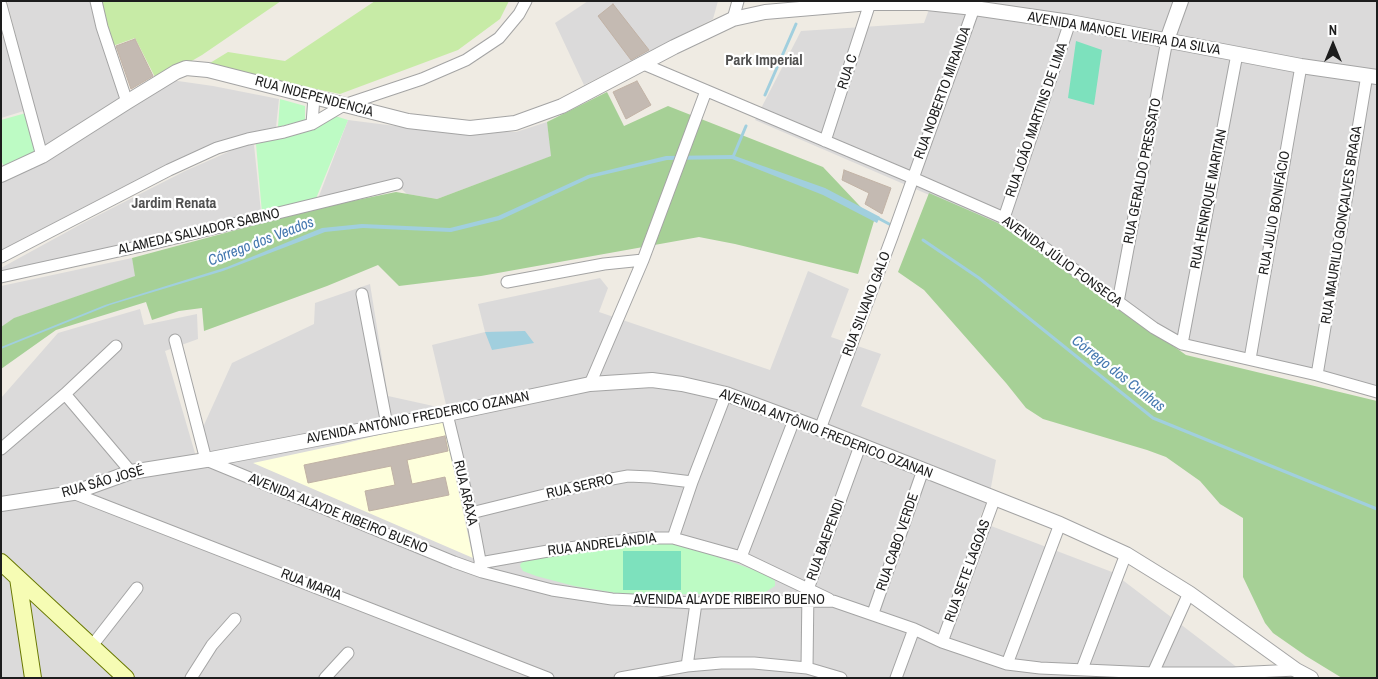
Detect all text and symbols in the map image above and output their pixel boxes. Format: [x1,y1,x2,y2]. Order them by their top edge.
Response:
street label: AVENIDA MANOEL VIEIRA DA SILVA [1026,9,1222,59]
north arrow [1308,20,1358,70]
text: N [1329,21,1337,39]
street label: RUA NOBERTO MIRANDA [911,24,975,162]
street label: RUA JOÃO MARTINS DE LIMA [1003,40,1071,200]
district label: Park Imperial [725,52,803,70]
street label: RUA C [834,52,862,92]
street label: RUA INDEPENDENCIA [253,73,375,121]
street label: RUA GERALDO PRESSATO [1121,97,1165,245]
street label: RUA MAURILIO GONÇALVES BRAGA [1318,125,1366,325]
street label: RUA HENRIQUE MARITAN [1187,128,1231,270]
street label: RUA JULIO BONIFÁCIO [1256,150,1294,276]
district label: Jardim Renata [132,195,216,213]
street label: ALAMEDA SALVADOR SABINO [116,205,282,259]
street label: AVENIDA JÚLIO FONSECA [999,213,1125,311]
water label: Córrego dos Veados [205,214,317,270]
street label: RUA SILVANO GALO [839,249,895,359]
water label: Córrego dos Cunhas [1068,332,1168,416]
street label: AVENIDA ANTÔNIO FREDERICO OZANAN [717,386,935,482]
street label: AVENIDA ANTÔNIO FREDERICO OZANAN [305,388,531,448]
street label: RUA ARAXA [449,459,481,527]
street label: RUA SÃO JOSÉ [60,462,146,502]
street label: AVENIDA ALAYDE RIBEIRO BUENO [246,470,430,558]
street label: RUA SERRO [545,471,615,503]
street label: RUA CABO VERDE [873,491,923,593]
street label: RUA BAEPENDI [803,497,849,583]
street label: RUA SETE LAGOAS [942,517,994,625]
street label: RUA ANDRELÂNDIA [547,530,657,560]
street label: RUA MARIA [278,566,344,604]
street label: AVENIDA ALAYDE RIBEIRO BUENO [633,592,825,608]

